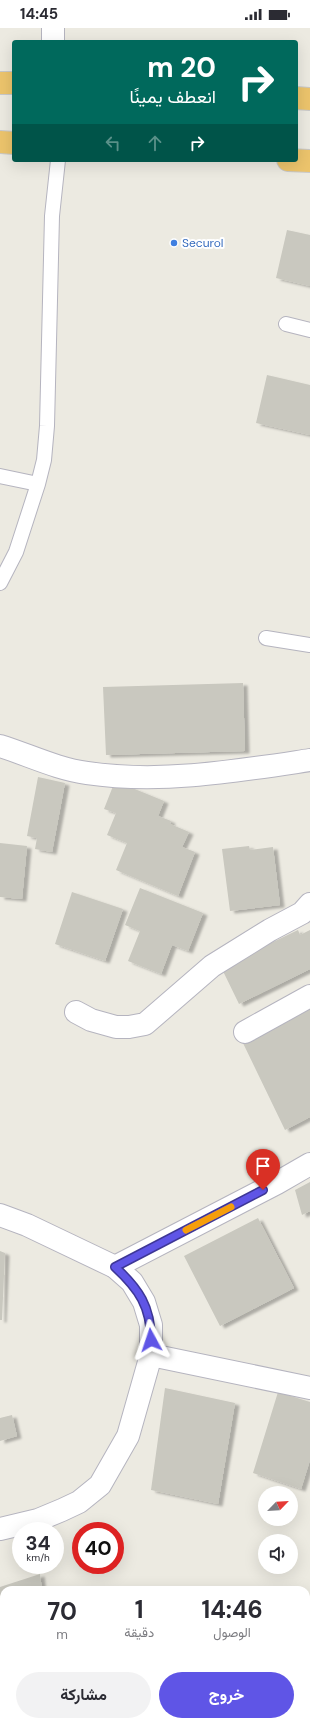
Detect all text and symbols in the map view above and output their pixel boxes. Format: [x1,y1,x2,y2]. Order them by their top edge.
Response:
text: 14:45 [20,4,58,24]
text: 20 m [147,49,216,86]
icon: right [230,56,282,108]
text: انعطف يمينًا [130,85,216,109]
icon: left [102,132,124,154]
icon: ahead [144,132,166,154]
icon: right [186,132,208,154]
place label: Securol [182,235,224,251]
marker: Securol [169,238,179,248]
pin [246,1149,280,1190]
icon: arrive [252,1155,274,1177]
position arrow [130,1319,172,1361]
north arrow [258,1486,298,1526]
map controls [258,1486,298,1574]
speed limit sign: 40 [72,1522,124,1574]
text: 34 [25,1530,51,1556]
button: sound [258,1534,298,1574]
text: km/h [26,1551,50,1564]
text: 1 [135,1594,144,1625]
text: 14:46 [202,1594,263,1625]
text: 70 [47,1596,77,1627]
text: دقيقة [124,1624,154,1641]
text: الوصول [213,1624,251,1641]
text: m [56,1626,68,1643]
button: مشاركة [16,1672,151,1718]
button: خروج [159,1672,294,1718]

